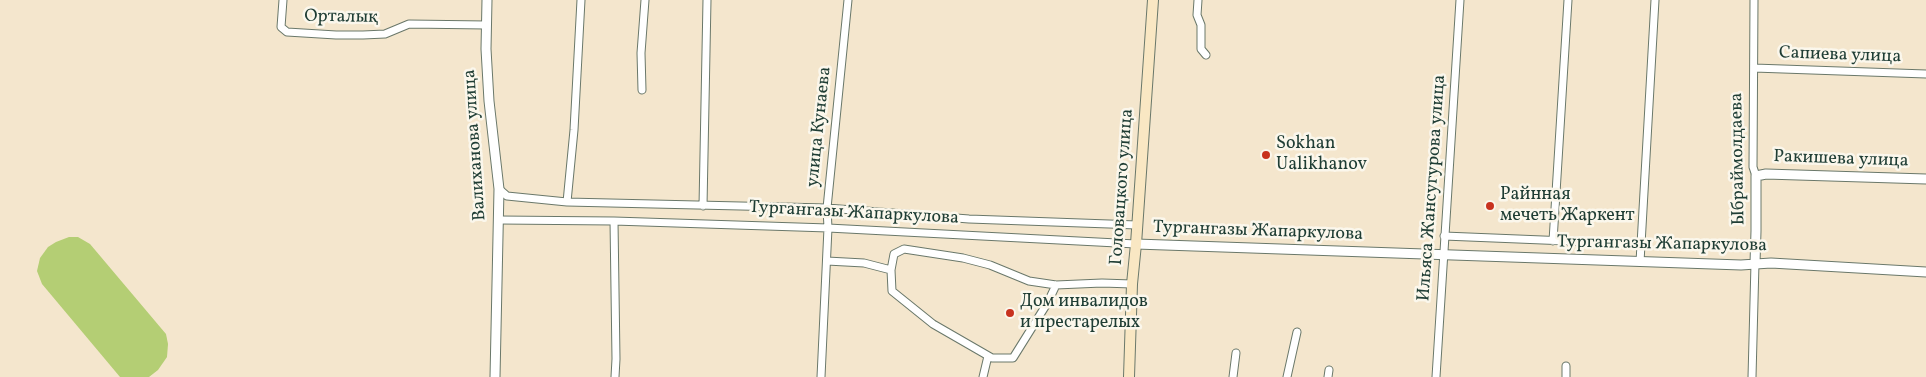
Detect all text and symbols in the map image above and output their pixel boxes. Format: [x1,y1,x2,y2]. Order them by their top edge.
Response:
street label: Орталық [304,7,378,29]
street label: Сапиева улица [1778,43,1902,69]
street label: улица Кунаева [803,66,837,188]
street label: Валиханова улица [460,69,492,221]
street label: Ильяса Жансугурова улица [1414,74,1452,302]
street label: Ыбраймолдаева [1727,93,1751,225]
street label: Головацкого улица [1107,108,1139,266]
place label: Sokhan Ualikhanov [1276,134,1367,176]
street label: Ракишева улица [1773,147,1909,173]
marker: Sokhan Ualikhanov [1260,149,1272,161]
place label: Райнная мечеть Жаркент [1500,185,1635,228]
street label: Тургангазы Жапаркулова [748,198,960,230]
marker: Райнная мечеть Жаркент [1484,200,1496,212]
street label: Тургангазы Жапаркулова [1153,218,1363,246]
street label: Тургангазы Жапаркулова [1557,232,1767,258]
place label: Дом инвалидов и престарелых [1020,292,1148,334]
marker: Дом инвалидов и престарелых [1004,307,1016,319]

